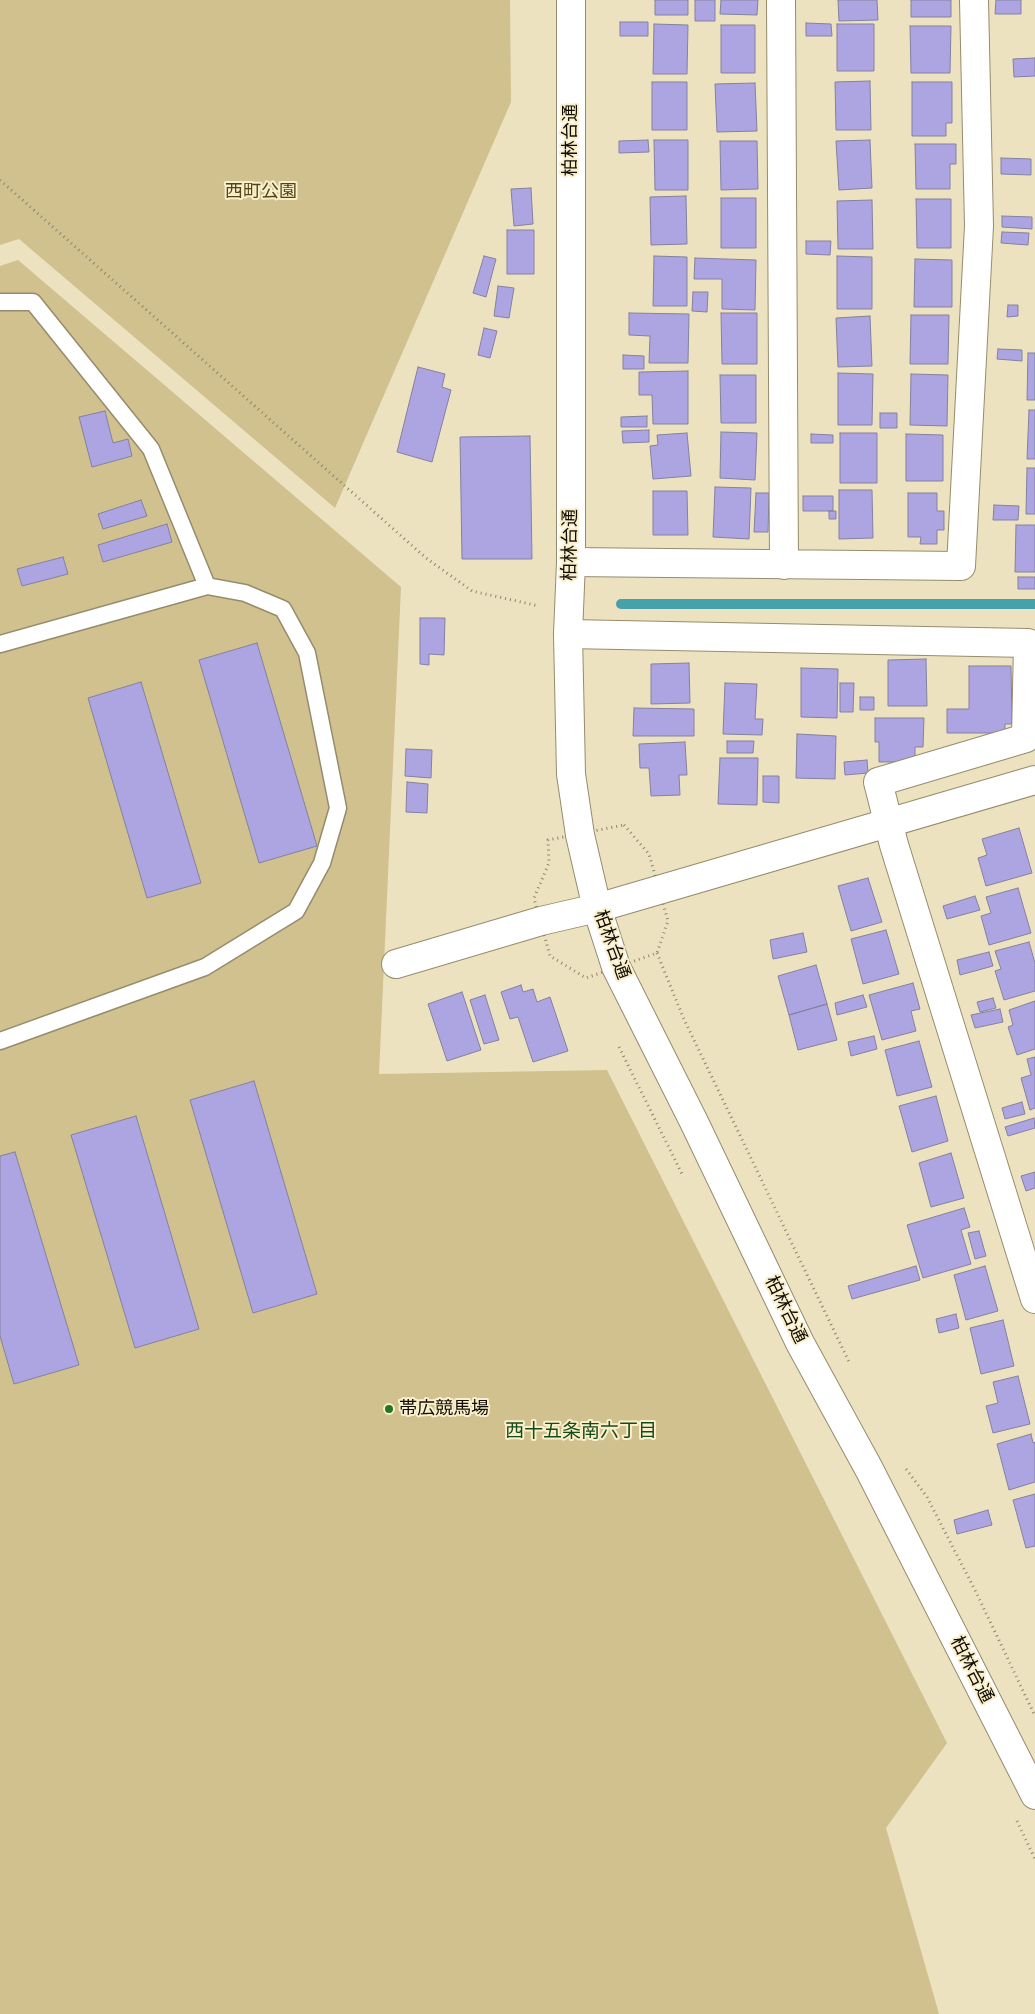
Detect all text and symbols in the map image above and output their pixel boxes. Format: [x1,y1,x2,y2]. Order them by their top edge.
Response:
street label: 柏林台通 [560,104,582,176]
park label: 西町公園 [225,181,297,203]
street label: 柏林台通 [560,509,582,581]
street label: 柏林台通 [589,907,633,983]
street label: 柏林台通 [760,1273,810,1347]
place label: 帯広競馬場 [399,1398,489,1420]
marker: 帯広競馬場 [383,1403,395,1415]
district label: 西十五条南六丁目 [505,1421,657,1443]
street label: 柏林台通 [945,1633,997,1707]

